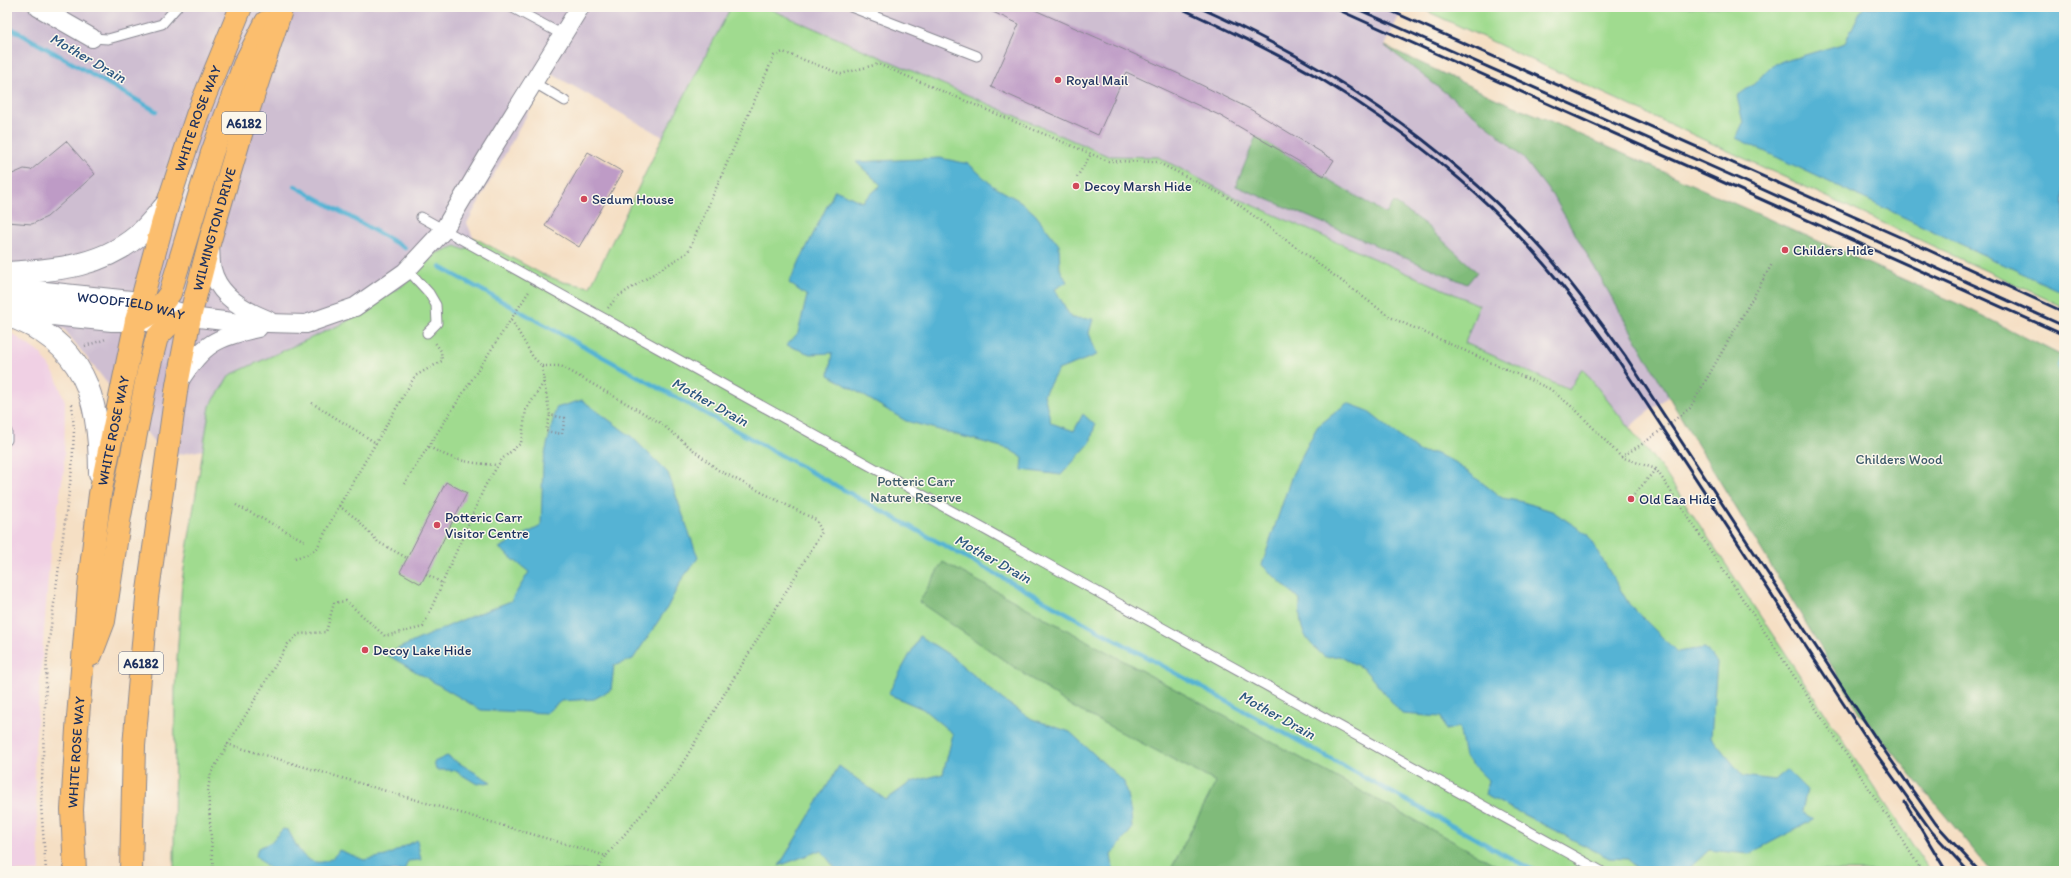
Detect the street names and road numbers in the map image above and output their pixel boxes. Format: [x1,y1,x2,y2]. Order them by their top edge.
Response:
street label: WHITE ROSE WAY [171,63,225,174]
road number: A6182 [222,112,266,134]
street label: WILMINGTON DRIVE [189,165,240,293]
street label: WOODFIELD WAY [76,288,186,324]
street label: WHITE ROSE WAY [94,374,133,487]
road number: A6182 [119,652,163,674]
street label: WHITE ROSE WAY [64,696,89,809]

